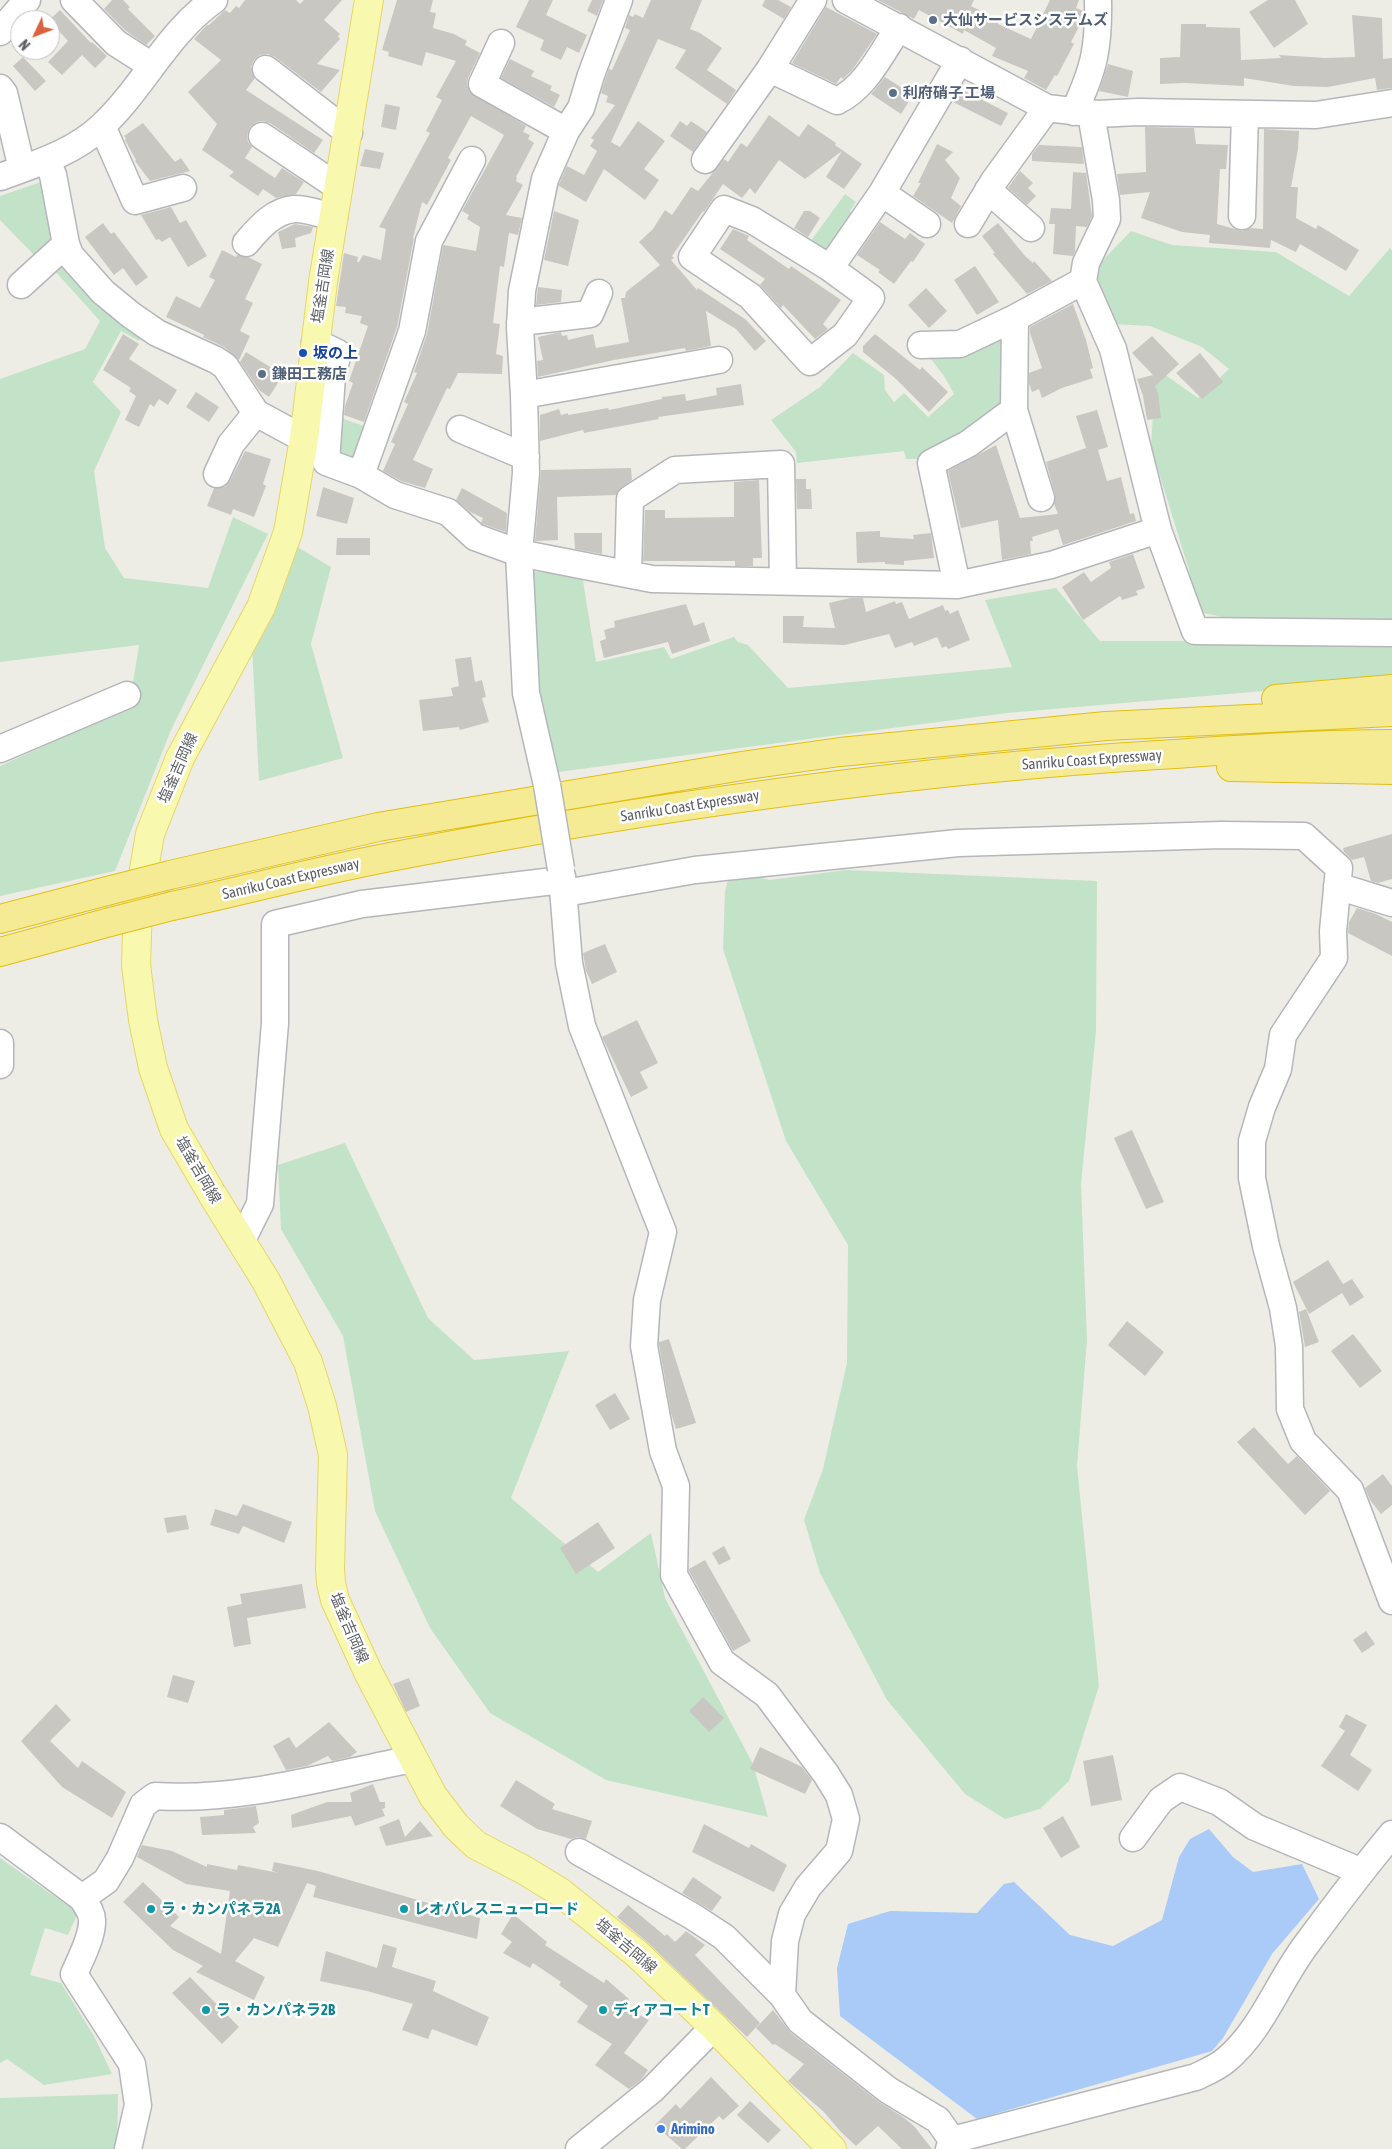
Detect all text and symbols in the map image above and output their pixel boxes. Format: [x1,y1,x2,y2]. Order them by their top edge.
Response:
north arrow [10,10,60,60]
place label: 大仙サービスシステムズ [943,11,1108,29]
marker: 大仙サービスシステムズ [927,14,939,26]
text: N [16,36,33,53]
place label: 利府硝子 工場 [903,84,995,102]
marker: 利府硝子 工場 [887,87,899,99]
street label: 塩釜吉岡線 [308,248,338,324]
place label: 坂の上 [313,344,358,362]
marker: 坂の上 [297,347,309,359]
place label: 鎌田工務店 [272,365,347,383]
marker: 鎌田工務店 [256,368,268,380]
street label: 塩釜吉岡線 [155,730,201,806]
street label: Sanriku Coast Expressway [1021,746,1163,774]
street label: Sanriku Coast Expressway [619,786,761,826]
street label: Sanriku Coast Expressway [221,854,361,904]
street label: 塩釜吉岡線 [171,1133,225,1207]
street label: 塩釜吉岡線 [326,1590,372,1666]
place label: ラ・カンパネラ2A [161,1900,280,1918]
place label: レオパレスニューロード [414,1900,579,1918]
marker: ラ・カンパネラ2A [145,1903,157,1915]
marker: レオパレスニューロード [398,1903,410,1915]
street label: 塩釜吉岡線 [592,1915,660,1977]
place label: ラ・カンパネラ2B [216,2001,335,2019]
place label: ディアコートT [613,2001,710,2019]
marker: ラ・カンパネラ2B [200,2004,212,2016]
marker: ディアコートT [597,2004,609,2016]
place label: Arimino [671,2120,715,2138]
marker: Arimino [655,2123,667,2135]

